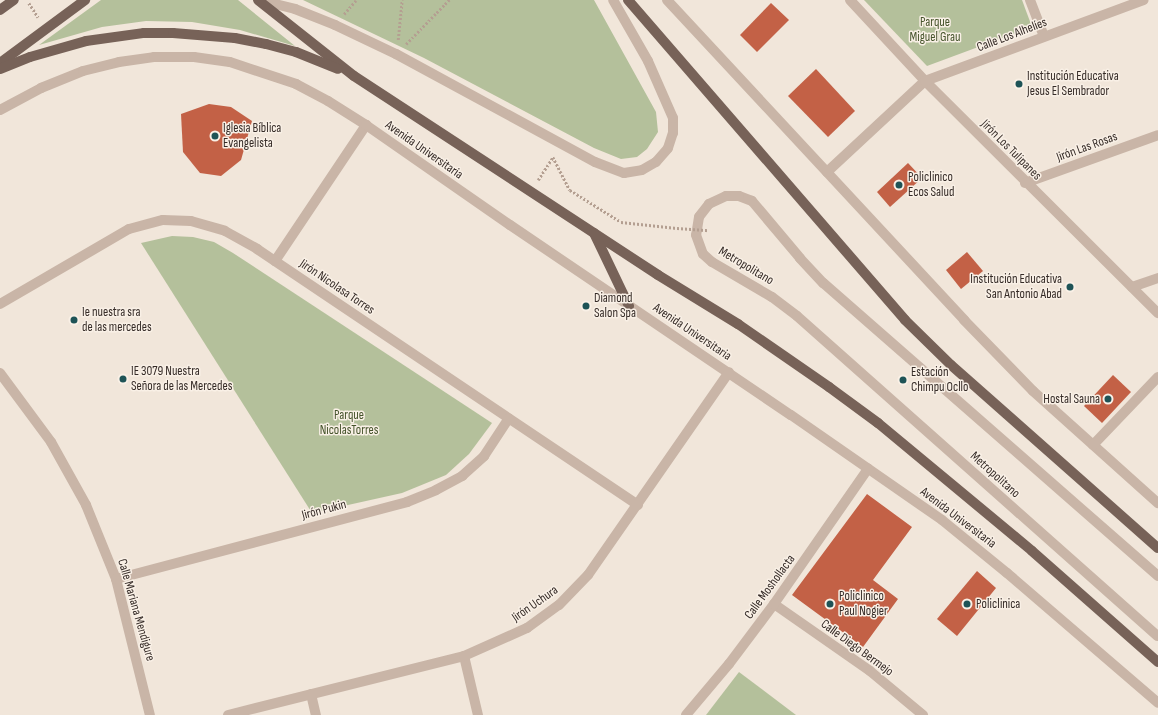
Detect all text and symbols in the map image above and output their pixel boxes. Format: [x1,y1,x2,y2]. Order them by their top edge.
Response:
park label: Parque Miguel Grau [910,15,960,46]
street label: Calle Los Alhelíes [975,15,1049,55]
place label: Institución Educativa Jesus El Sembrador [1027,69,1119,100]
marker: Institución Educativa Jesus El Sembrador [1014,79,1024,89]
street label: Avenida Universitaria [382,117,466,183]
street label: Jirón Los Tulipanes [978,117,1044,183]
place label: Iglesia Bíblica Evangelista [223,121,281,152]
street label: Jirón Las Rosas [1054,129,1120,165]
marker: Iglesia Bíblica Evangelista [210,131,220,141]
place label: Policlinico Ecos Salud [908,170,954,201]
marker: Policlinico Ecos Salud [893,179,905,191]
street label: Metropolitano [716,243,776,289]
street label: Jirón Nicolasa Torres [296,256,378,318]
place label: Institución Educativa San Antonio Abad [970,272,1062,303]
marker: Institución Educativa San Antonio Abad [1065,282,1075,292]
place label: Diamond Salon Spa [594,291,636,322]
street label: Avenida Universitaria [650,300,734,364]
marker: Diamond Salon Spa [581,301,591,311]
place label: Ie nuestra sra de las mercedes [82,305,152,336]
marker: Ie nuestra sra de las mercedes [69,315,79,325]
place label: IE 3079 Nuestra Señora de las Mercedes [131,364,232,395]
place label: Estación Chimpu Ocllo [911,365,968,396]
marker: IE 3079 Nuestra Señora de las Mercedes [118,374,128,384]
marker: Estación Chimpu Ocllo [898,375,908,385]
place label: Hostal Sauna [1043,391,1100,407]
marker: Hostal Sauna [1103,394,1113,404]
park label: Parque NicolasTorres [320,408,378,439]
street label: Metropolitano [967,449,1023,501]
street label: Avenida Universitaria [917,484,999,552]
street label: Jirón Pukin [300,497,348,523]
street label: Calle Moshollacta [741,552,799,622]
street label: Calle Mariana Mendigure [114,557,158,663]
street label: Jirón Uchura [509,582,561,626]
place label: Policlinico Paul Nogier [839,589,888,620]
place label: Policlinica [976,596,1020,612]
marker: Policlinico Paul Nogier [824,598,836,610]
marker: Policlinica [961,598,973,610]
street label: Calle Diego Bermejo [818,616,896,680]

